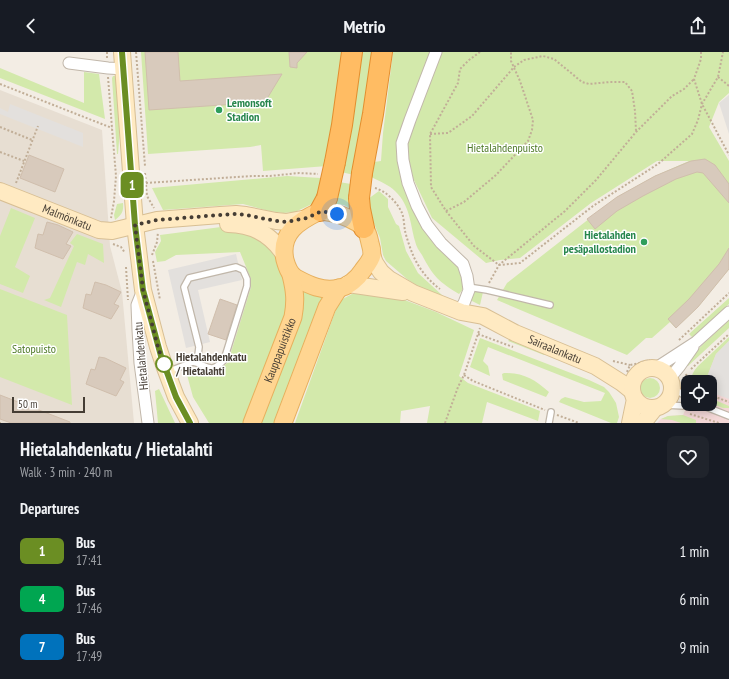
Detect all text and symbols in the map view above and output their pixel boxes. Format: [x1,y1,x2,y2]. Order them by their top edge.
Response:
icon: back [20,15,42,37]
text: Metrio [343,15,386,38]
icon: share [687,15,709,37]
place label: Lemonsoft Stadion [227,95,272,124]
marker: Lemonsoft Stadion [214,105,224,115]
park label: Hietalahdenpuisto [467,140,543,155]
line badge: 1 [119,172,145,198]
text: 1 [129,176,135,194]
street label: Malmönkatu [40,200,94,233]
your location [327,204,347,224]
place label: Hietalahden pesäpallostadion [563,227,636,256]
marker: Hietalahden pesäpallostadion [639,237,649,247]
street label: Kauppapuistikko [260,315,299,385]
street label: Hietalahdenkatu [130,321,151,391]
street label: Sairaalankatu [526,331,584,367]
park label: Satopuisto [12,341,56,356]
place label: Hietalahdenkatu / Hietalahti [175,349,247,378]
marker: Hietalahdenkatu / Hietalahti [155,355,173,373]
map controls [681,375,717,411]
button: locate [681,375,717,411]
scale bar [12,395,85,414]
text: 50 m [18,397,37,411]
button: heart [667,436,709,478]
text: Hietalahdenkatu / Hietalahti [20,437,213,461]
text: Walk · 3 min · 240 m [20,464,112,481]
text: Departures [20,499,79,518]
text: Bus [76,533,95,552]
text: 1 [39,542,45,560]
text: 1 min [679,542,709,561]
text: 17:41 [76,552,102,569]
text: Bus [76,581,95,600]
text: 4 [39,590,45,608]
text: 6 min [679,590,709,609]
text: 17:46 [76,600,102,617]
text: Bus [76,629,95,648]
text: 7 [39,638,45,656]
text: 9 min [679,638,709,657]
text: 17:49 [76,648,102,665]

